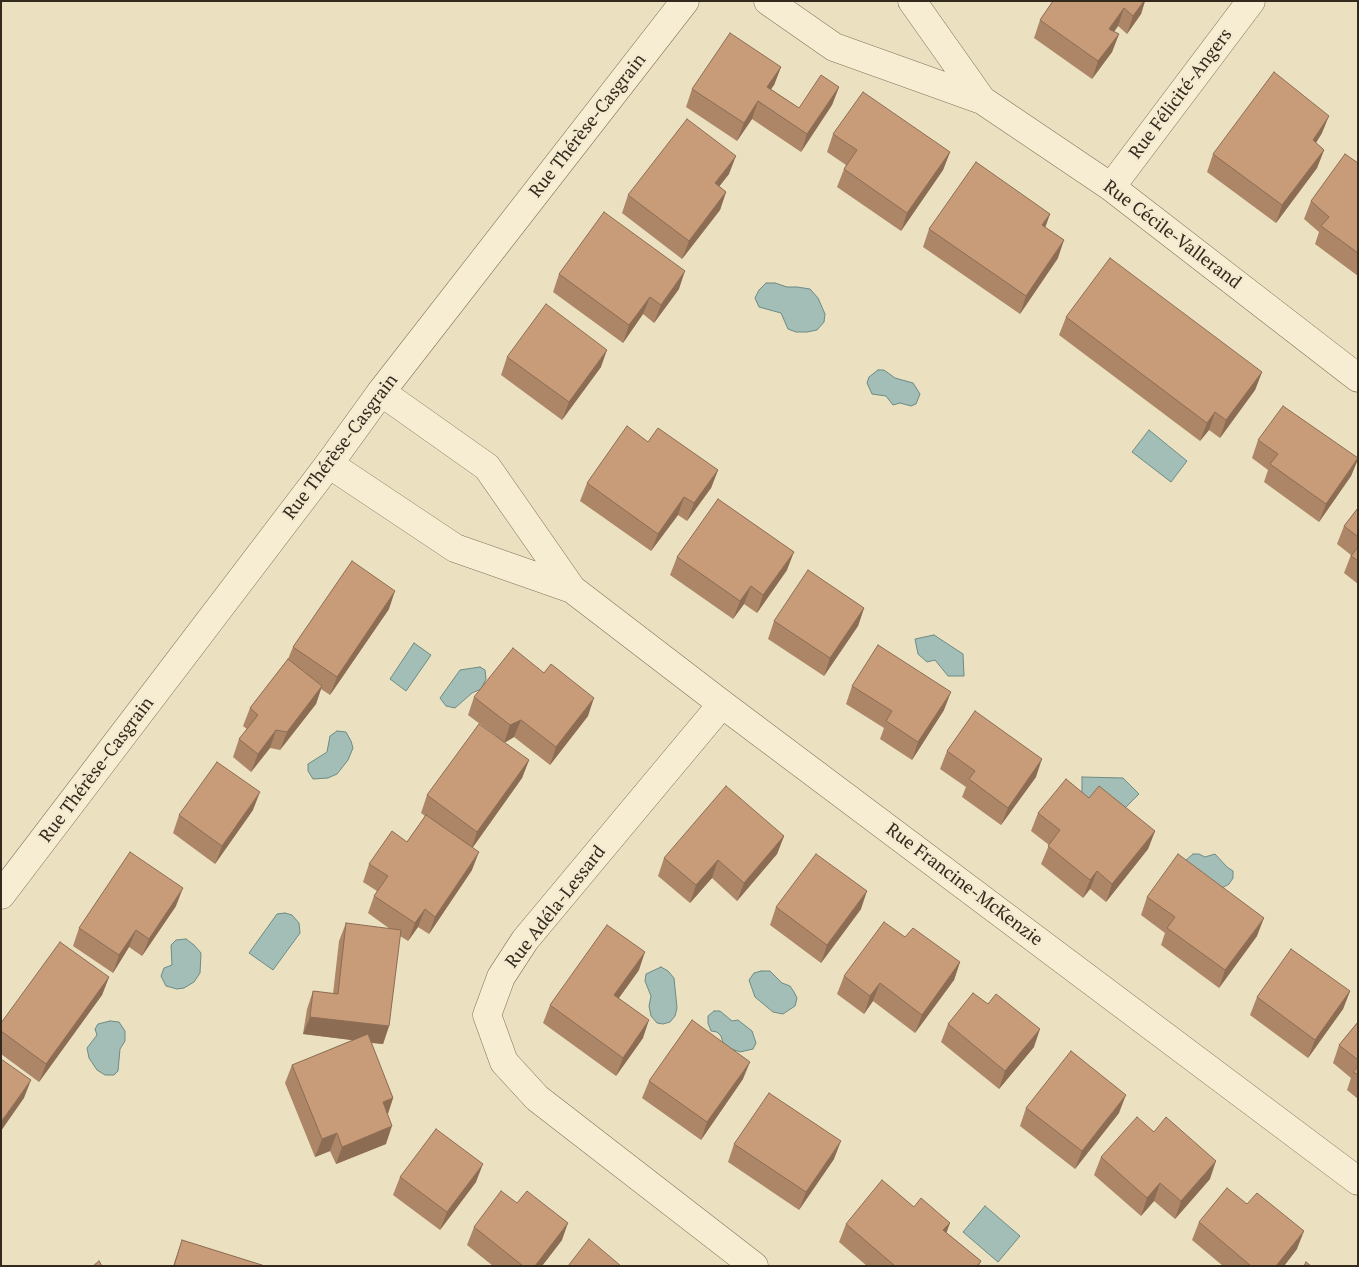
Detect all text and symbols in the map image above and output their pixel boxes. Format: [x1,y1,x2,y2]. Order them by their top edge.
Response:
street label: Rue Félicité-Angers [1125,25,1237,163]
street label: Rue Thérèse-Casgrain [525,50,651,202]
street label: Rue Cécile-Vallerand [1099,176,1245,294]
street label: Rue Thérèse-Casgrain [279,370,403,524]
street label: Rue Thérèse-Casgrain [35,693,159,847]
street label: Rue Francine-McKenzie [881,819,1047,951]
street label: Rue Adéla-Lessard [502,842,610,972]

